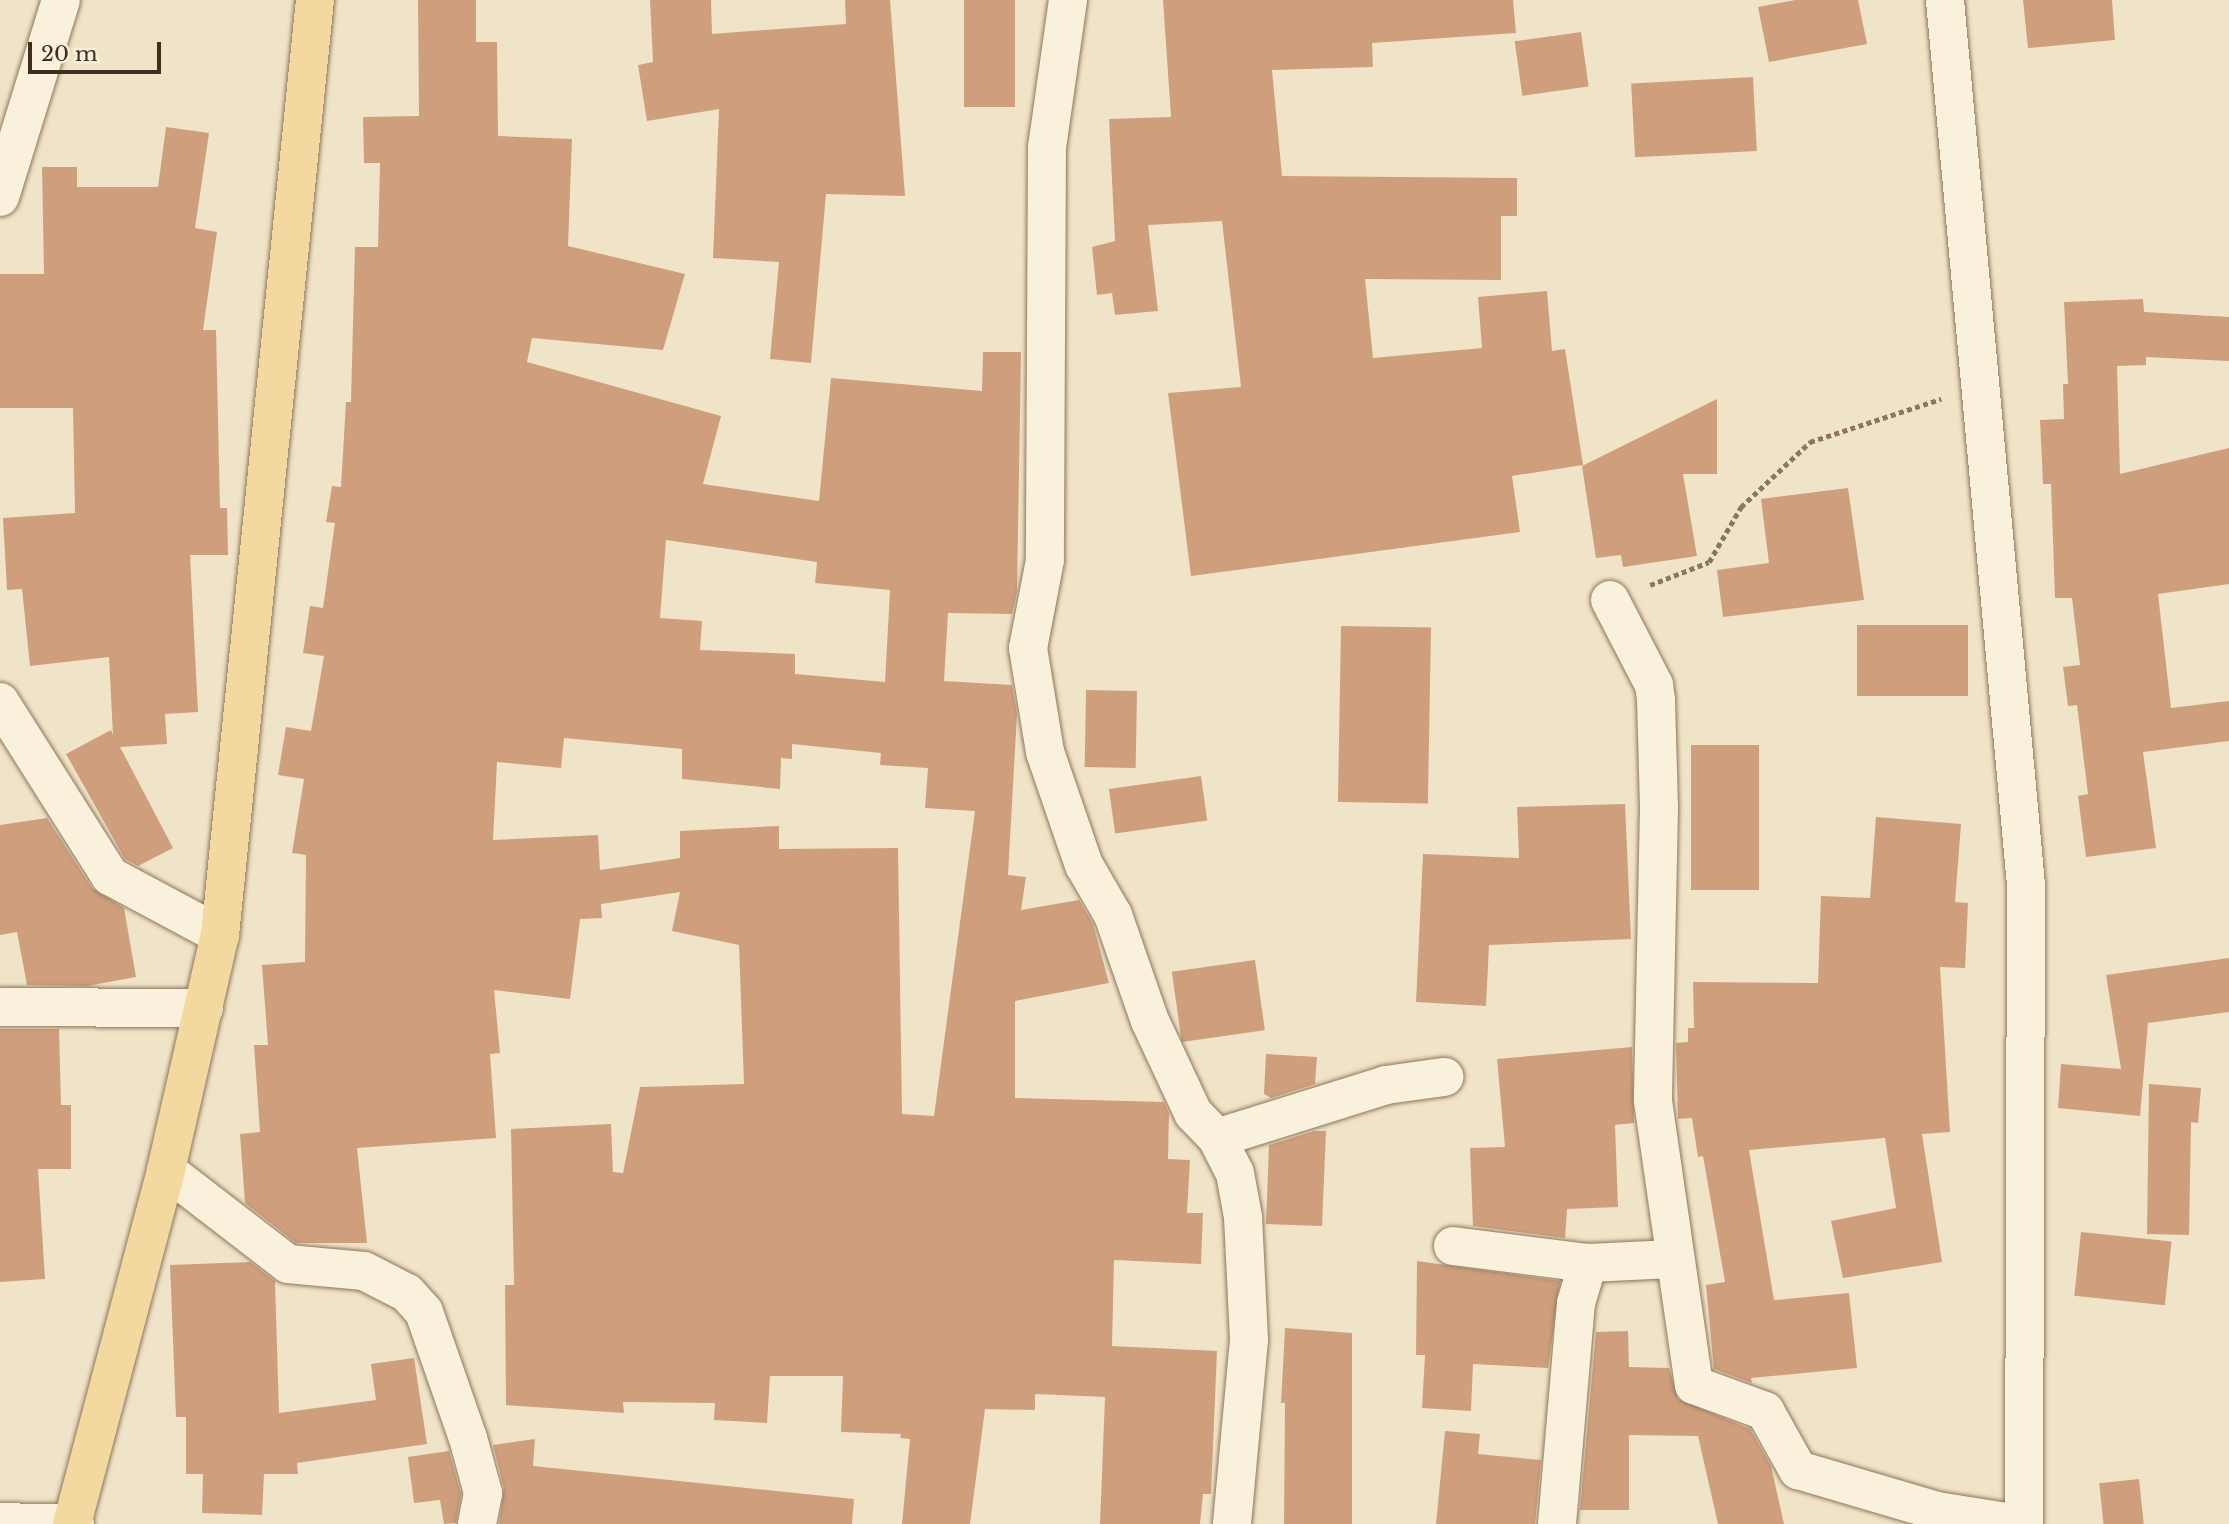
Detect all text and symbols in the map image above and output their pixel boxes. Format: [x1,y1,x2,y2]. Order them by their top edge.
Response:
scale bar [32,28,164,72]
text: 20 m [41,41,98,67]

